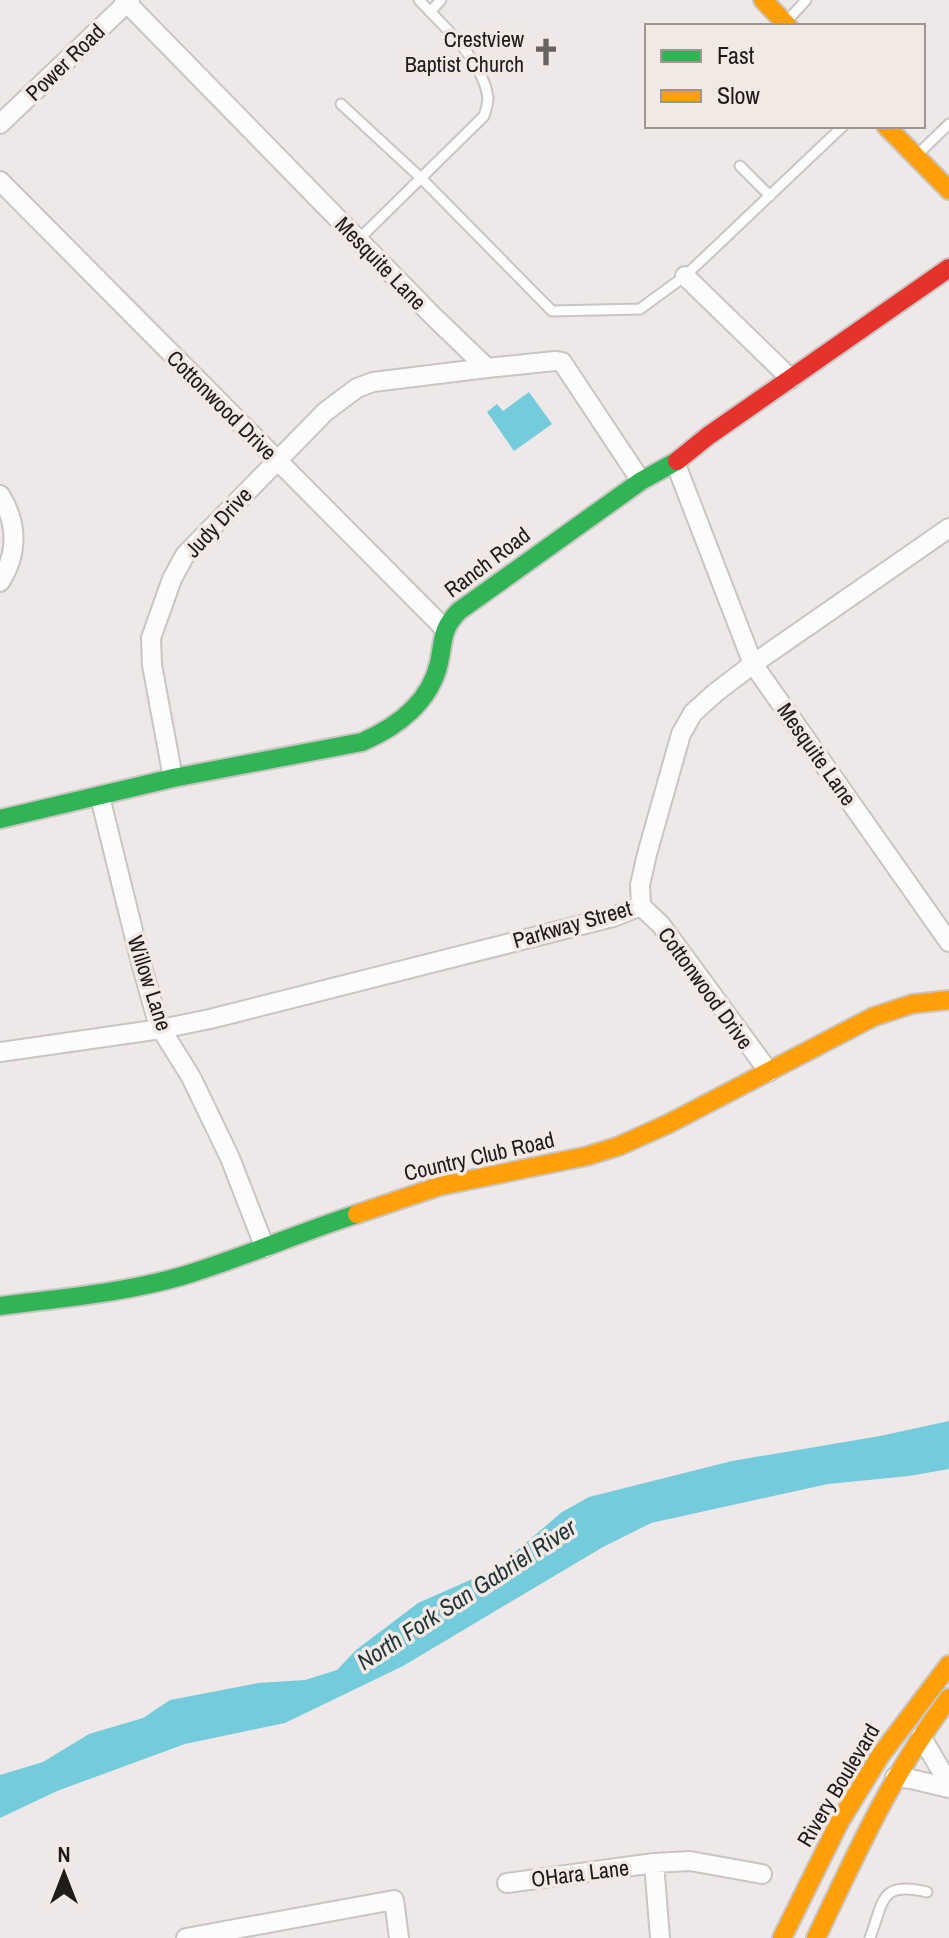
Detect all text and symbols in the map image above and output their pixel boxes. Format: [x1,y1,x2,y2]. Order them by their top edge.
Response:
street label: Power Road [19,17,111,107]
place label: Crestview Baptist Church [405,24,524,79]
legend [645,24,925,128]
church icon: Crestview Baptist Church [531,37,561,67]
text: Fast [717,39,755,71]
text: Slow [717,79,760,111]
street label: Mesquite Lane [329,210,433,316]
street label: Cottonwood Drive [160,343,284,467]
street label: Judy Drive [178,480,258,564]
street label: Ranch Road [438,520,536,604]
street label: Mesquite Lane [770,697,864,811]
street label: Parkway Street [509,893,635,955]
street label: Cottonwood Drive [651,921,761,1055]
street label: Willow Lane [121,932,179,1034]
street label: Country Club Road [401,1124,557,1188]
water label: North Fork San Gabriel River [350,1510,583,1677]
street label: Rivery Boulevard [790,1718,886,1852]
north arrow [24,1834,104,1914]
text: N [57,1839,71,1869]
street label: OHara Lane [529,1852,631,1894]

